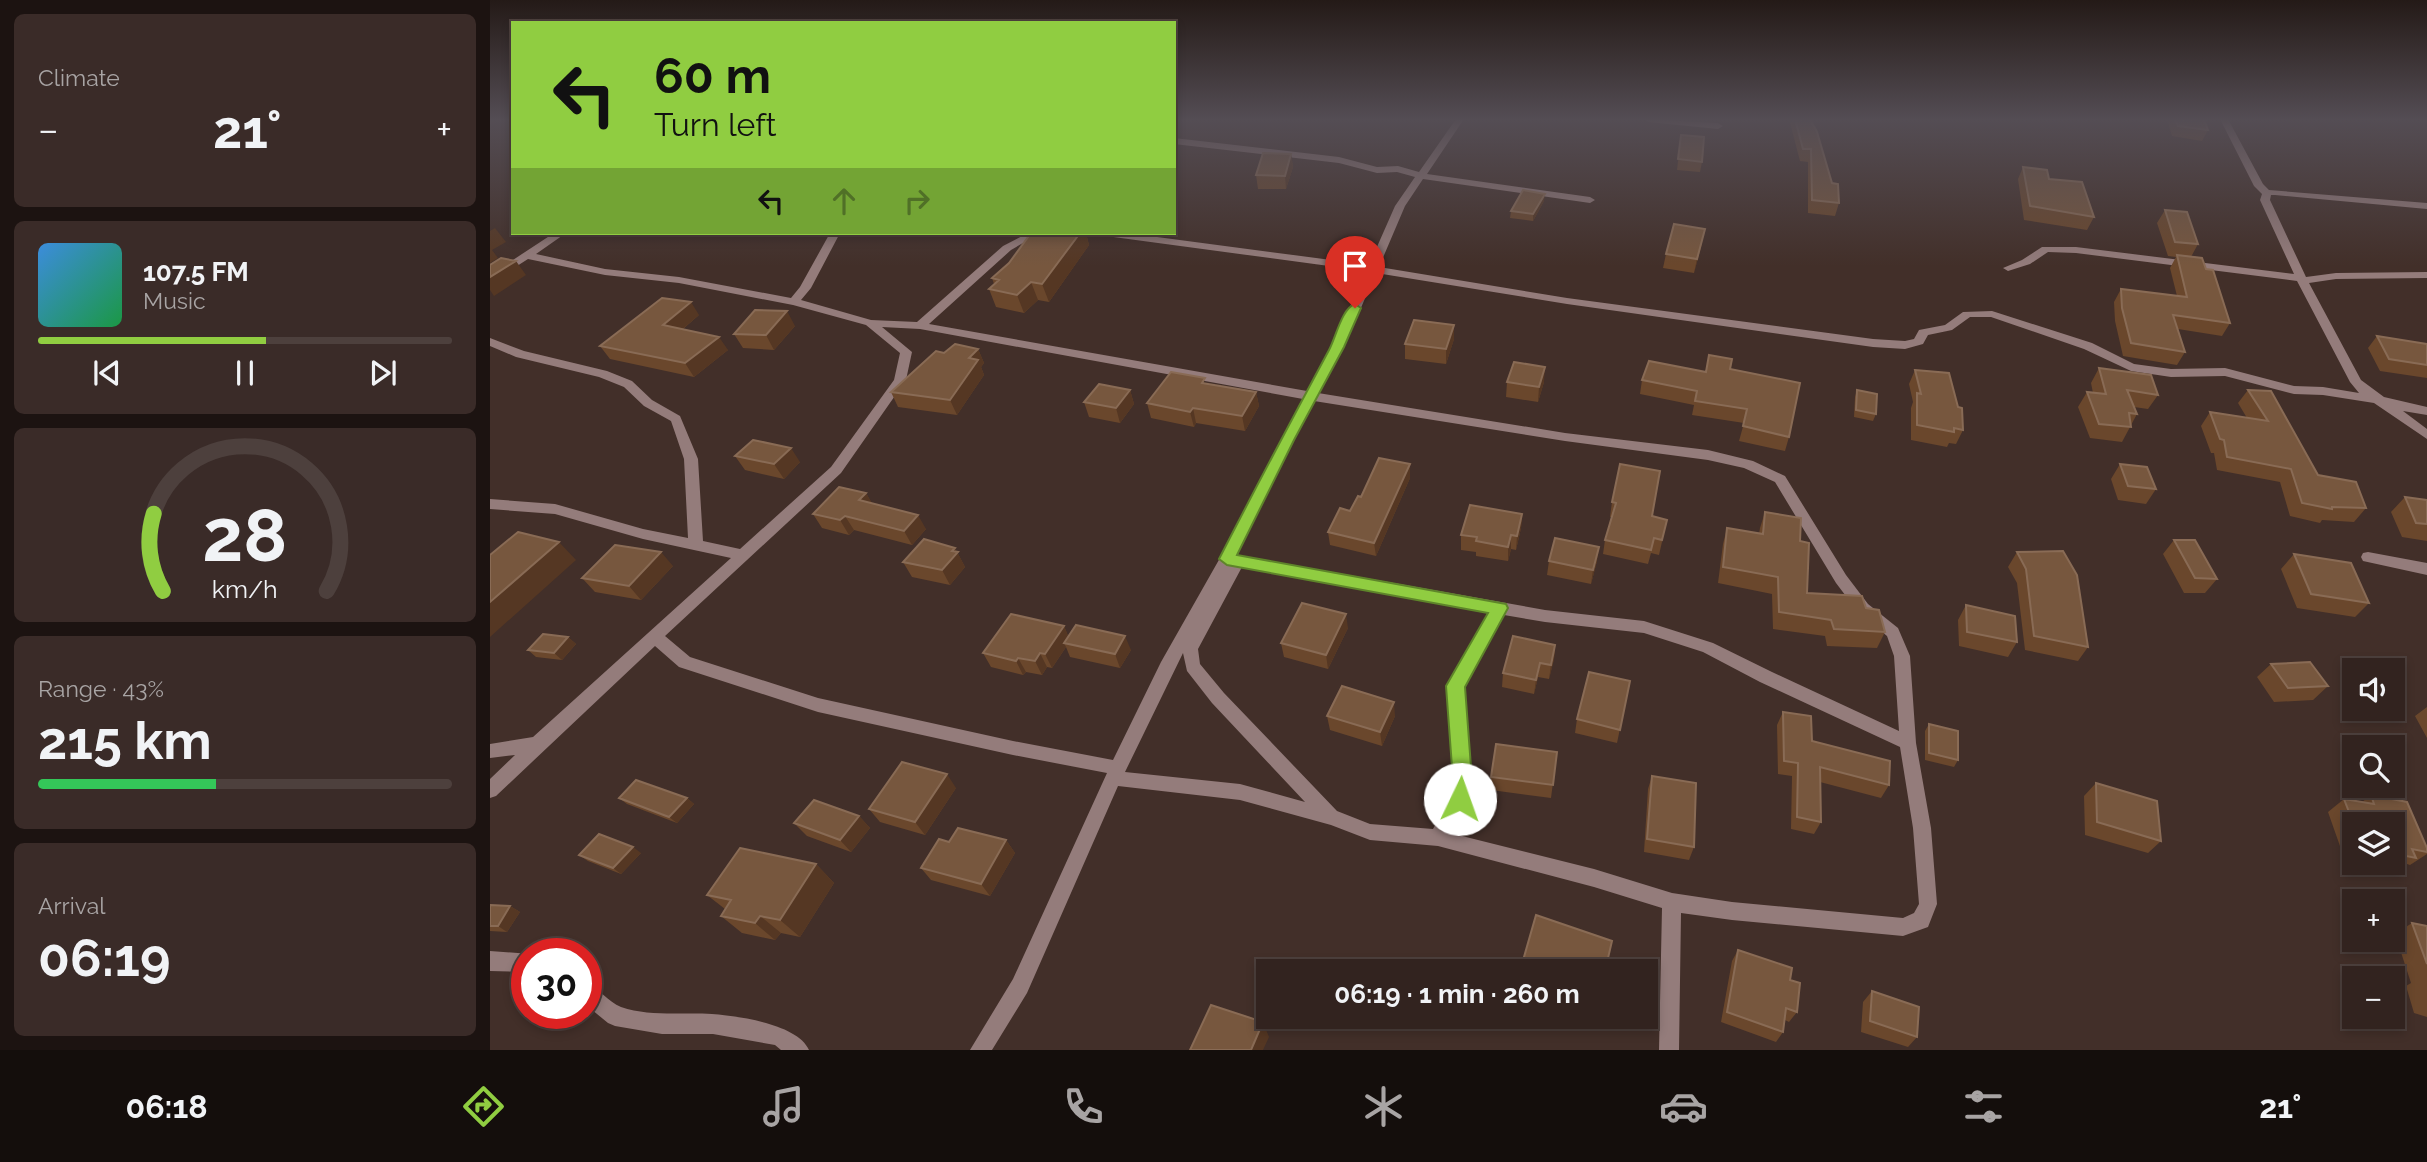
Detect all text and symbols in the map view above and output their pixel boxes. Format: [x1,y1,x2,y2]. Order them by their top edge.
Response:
text: 60 m [654,47,771,104]
icon: left [539,49,630,140]
text: Climate [38,64,120,91]
text: 21° [213,99,282,160]
text: Turn left [654,106,776,143]
text: − [38,107,58,152]
text: + [436,107,452,152]
icon: left [752,182,790,220]
icon: ahead [825,182,863,220]
icon: right [898,182,936,220]
pin [1325,236,1385,308]
icon: arrive [1336,247,1374,285]
text: 107.5 FM [143,257,249,287]
text: Music [143,287,206,314]
icon: previous [88,354,126,392]
icon: pause [226,354,264,392]
icon: next [364,354,402,392]
text: 28 [202,493,288,578]
text: km/h [212,574,278,604]
map controls [2342,658,2405,1029]
button: sound [2342,658,2405,721]
text: Range · 43% [38,675,164,702]
text: 215 km [38,710,212,771]
button: search [2342,735,2405,798]
position arrow [1423,762,1497,836]
button: layers [2342,812,2405,875]
button: + [2342,889,2405,952]
text: Arrival [38,892,105,919]
text: 06:19 [38,927,171,988]
speed limit sign: 30 [511,938,602,1029]
button: − [2342,966,2405,1029]
text: 06:19 · 1 min · 260 m [1334,979,1580,1009]
icon: directions [459,1082,508,1131]
icon: music [759,1082,808,1131]
icon: phone [1059,1082,1108,1131]
icon: climate [1359,1082,1408,1131]
icon: car [1659,1082,1708,1131]
icon: filters [1959,1082,2008,1131]
text: 06:18 [126,1088,208,1125]
text: 21° [2259,1088,2301,1125]

